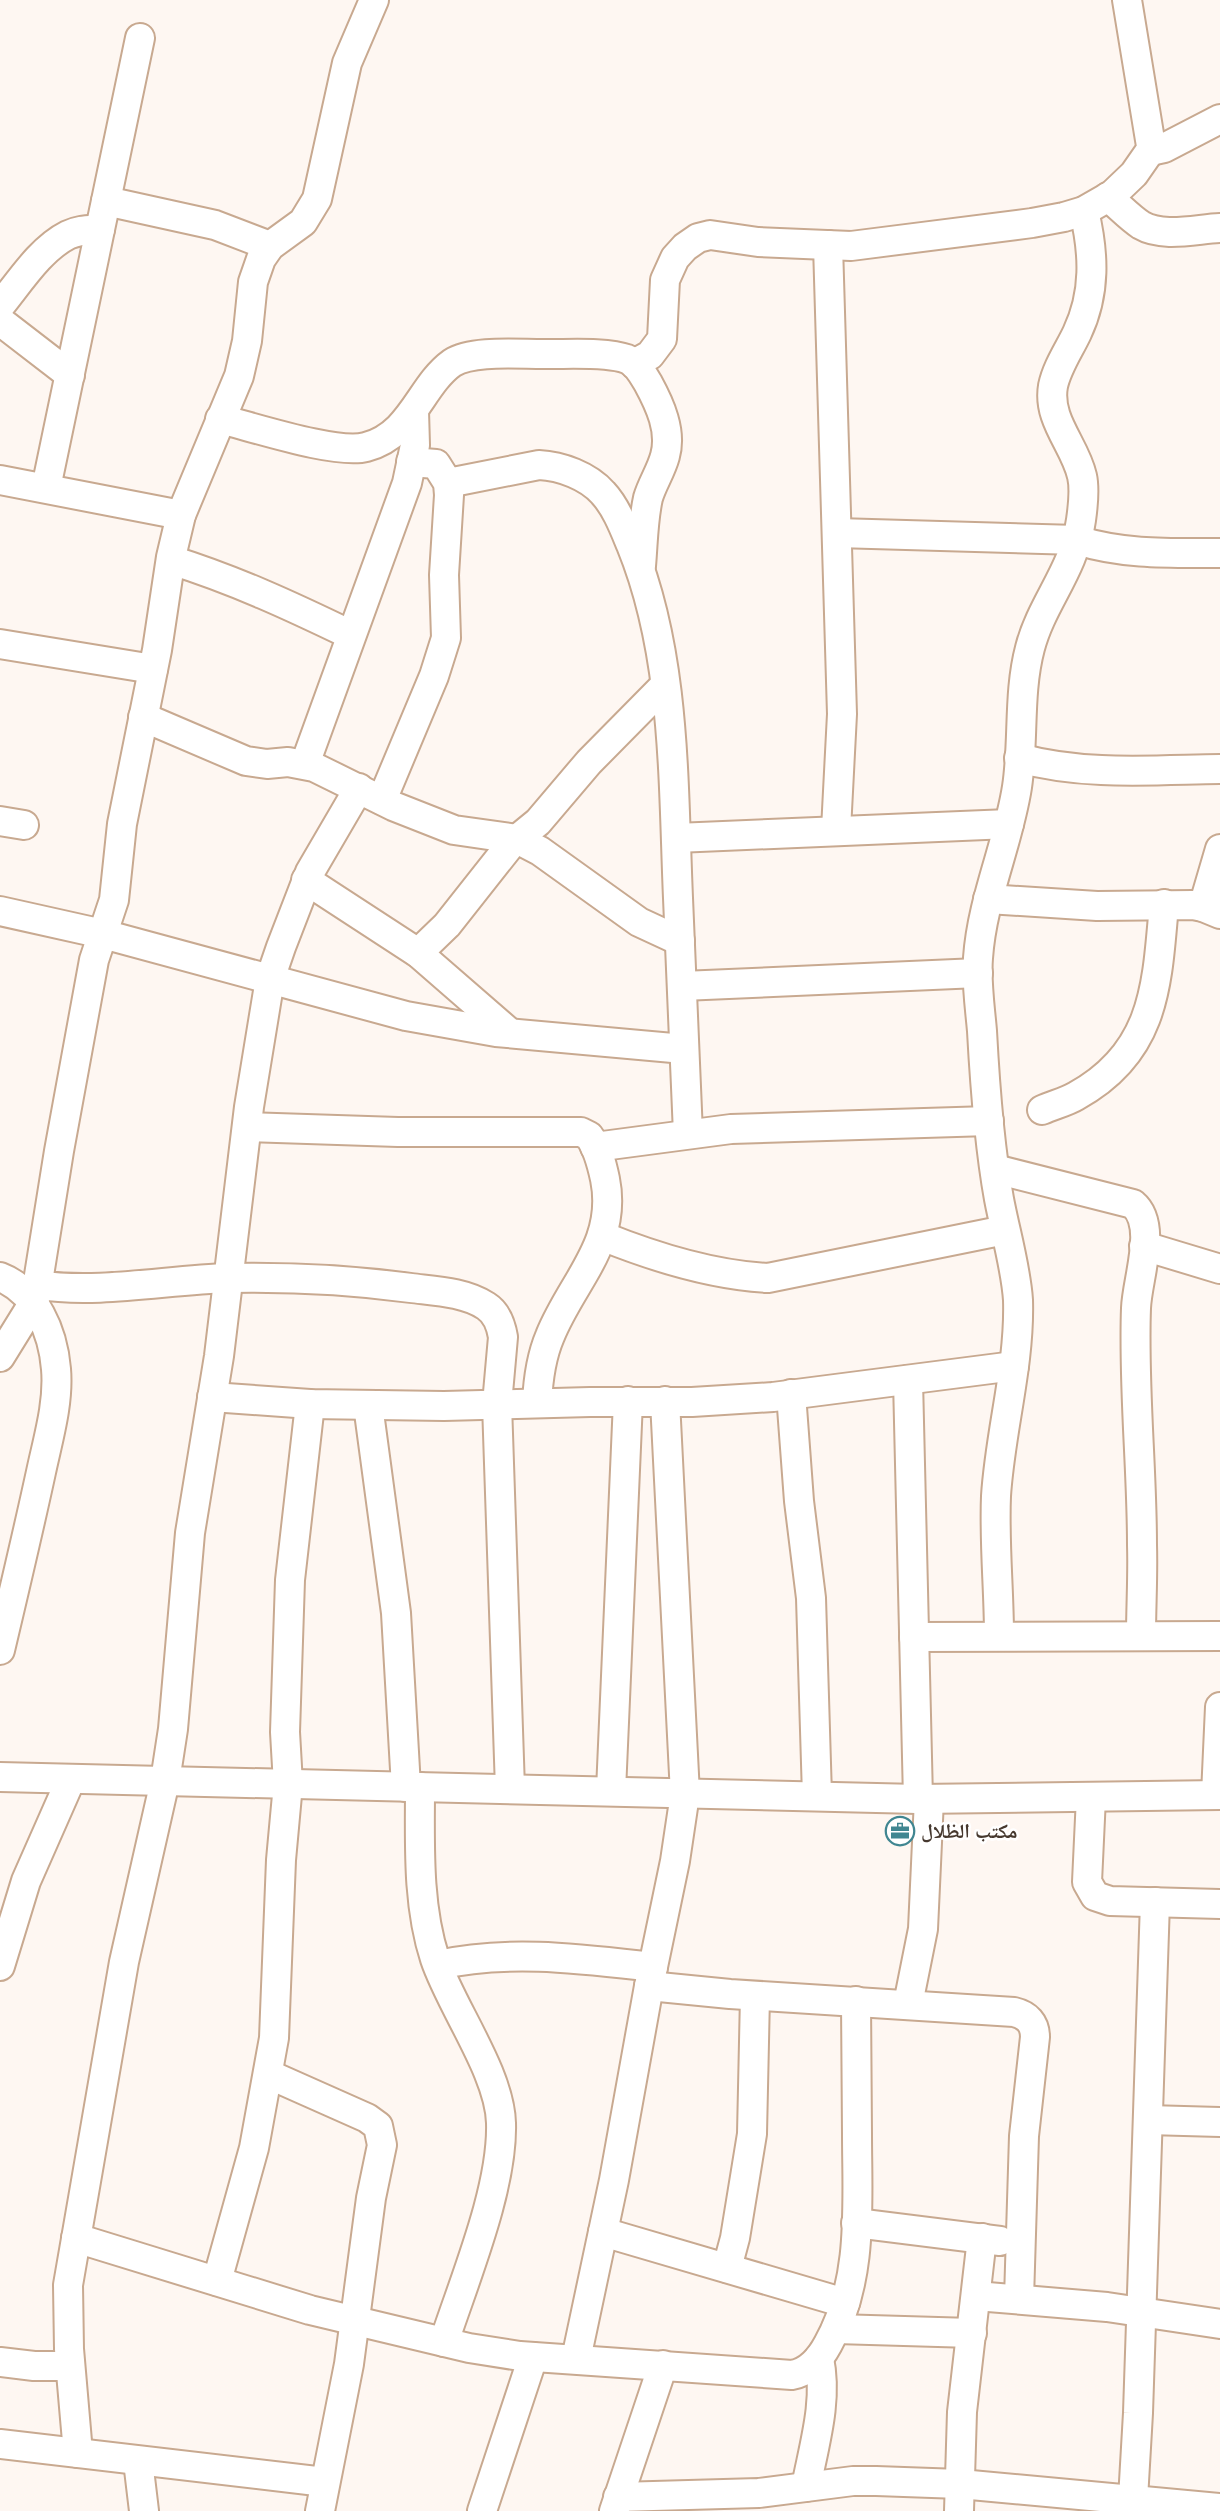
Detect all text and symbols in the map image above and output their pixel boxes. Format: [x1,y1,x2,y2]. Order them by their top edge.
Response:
office icon: مكتب الظلال [884,1815,916,1847]
place label: مكتب الظلال [921,1820,1017,1843]

